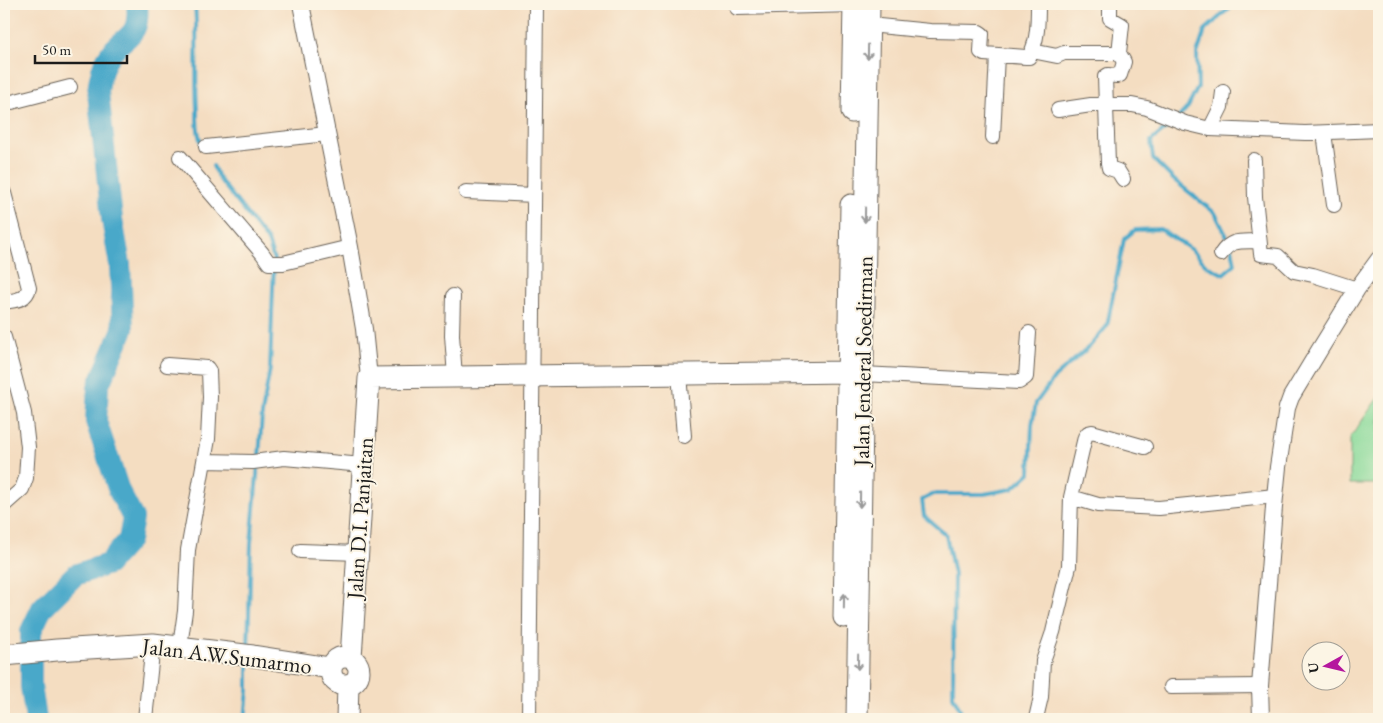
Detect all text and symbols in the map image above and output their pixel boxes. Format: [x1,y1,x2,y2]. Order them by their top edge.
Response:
scale bar [35,32,128,64]
text: 50 m [42,40,71,59]
one-way arrow [863,44,873,60]
one-way arrow [860,206,870,223]
street label: Jalan Jenderal Soedirman [847,255,879,468]
street label: Jalan D.I. Panjaitan [340,436,380,602]
one-way arrow [856,492,865,508]
one-way arrow [839,593,849,609]
street label: Jalan A.W.Sumarmo [139,631,313,681]
north arrow [1300,640,1350,690]
one-way arrow [853,654,862,670]
text: U [1303,661,1323,674]

